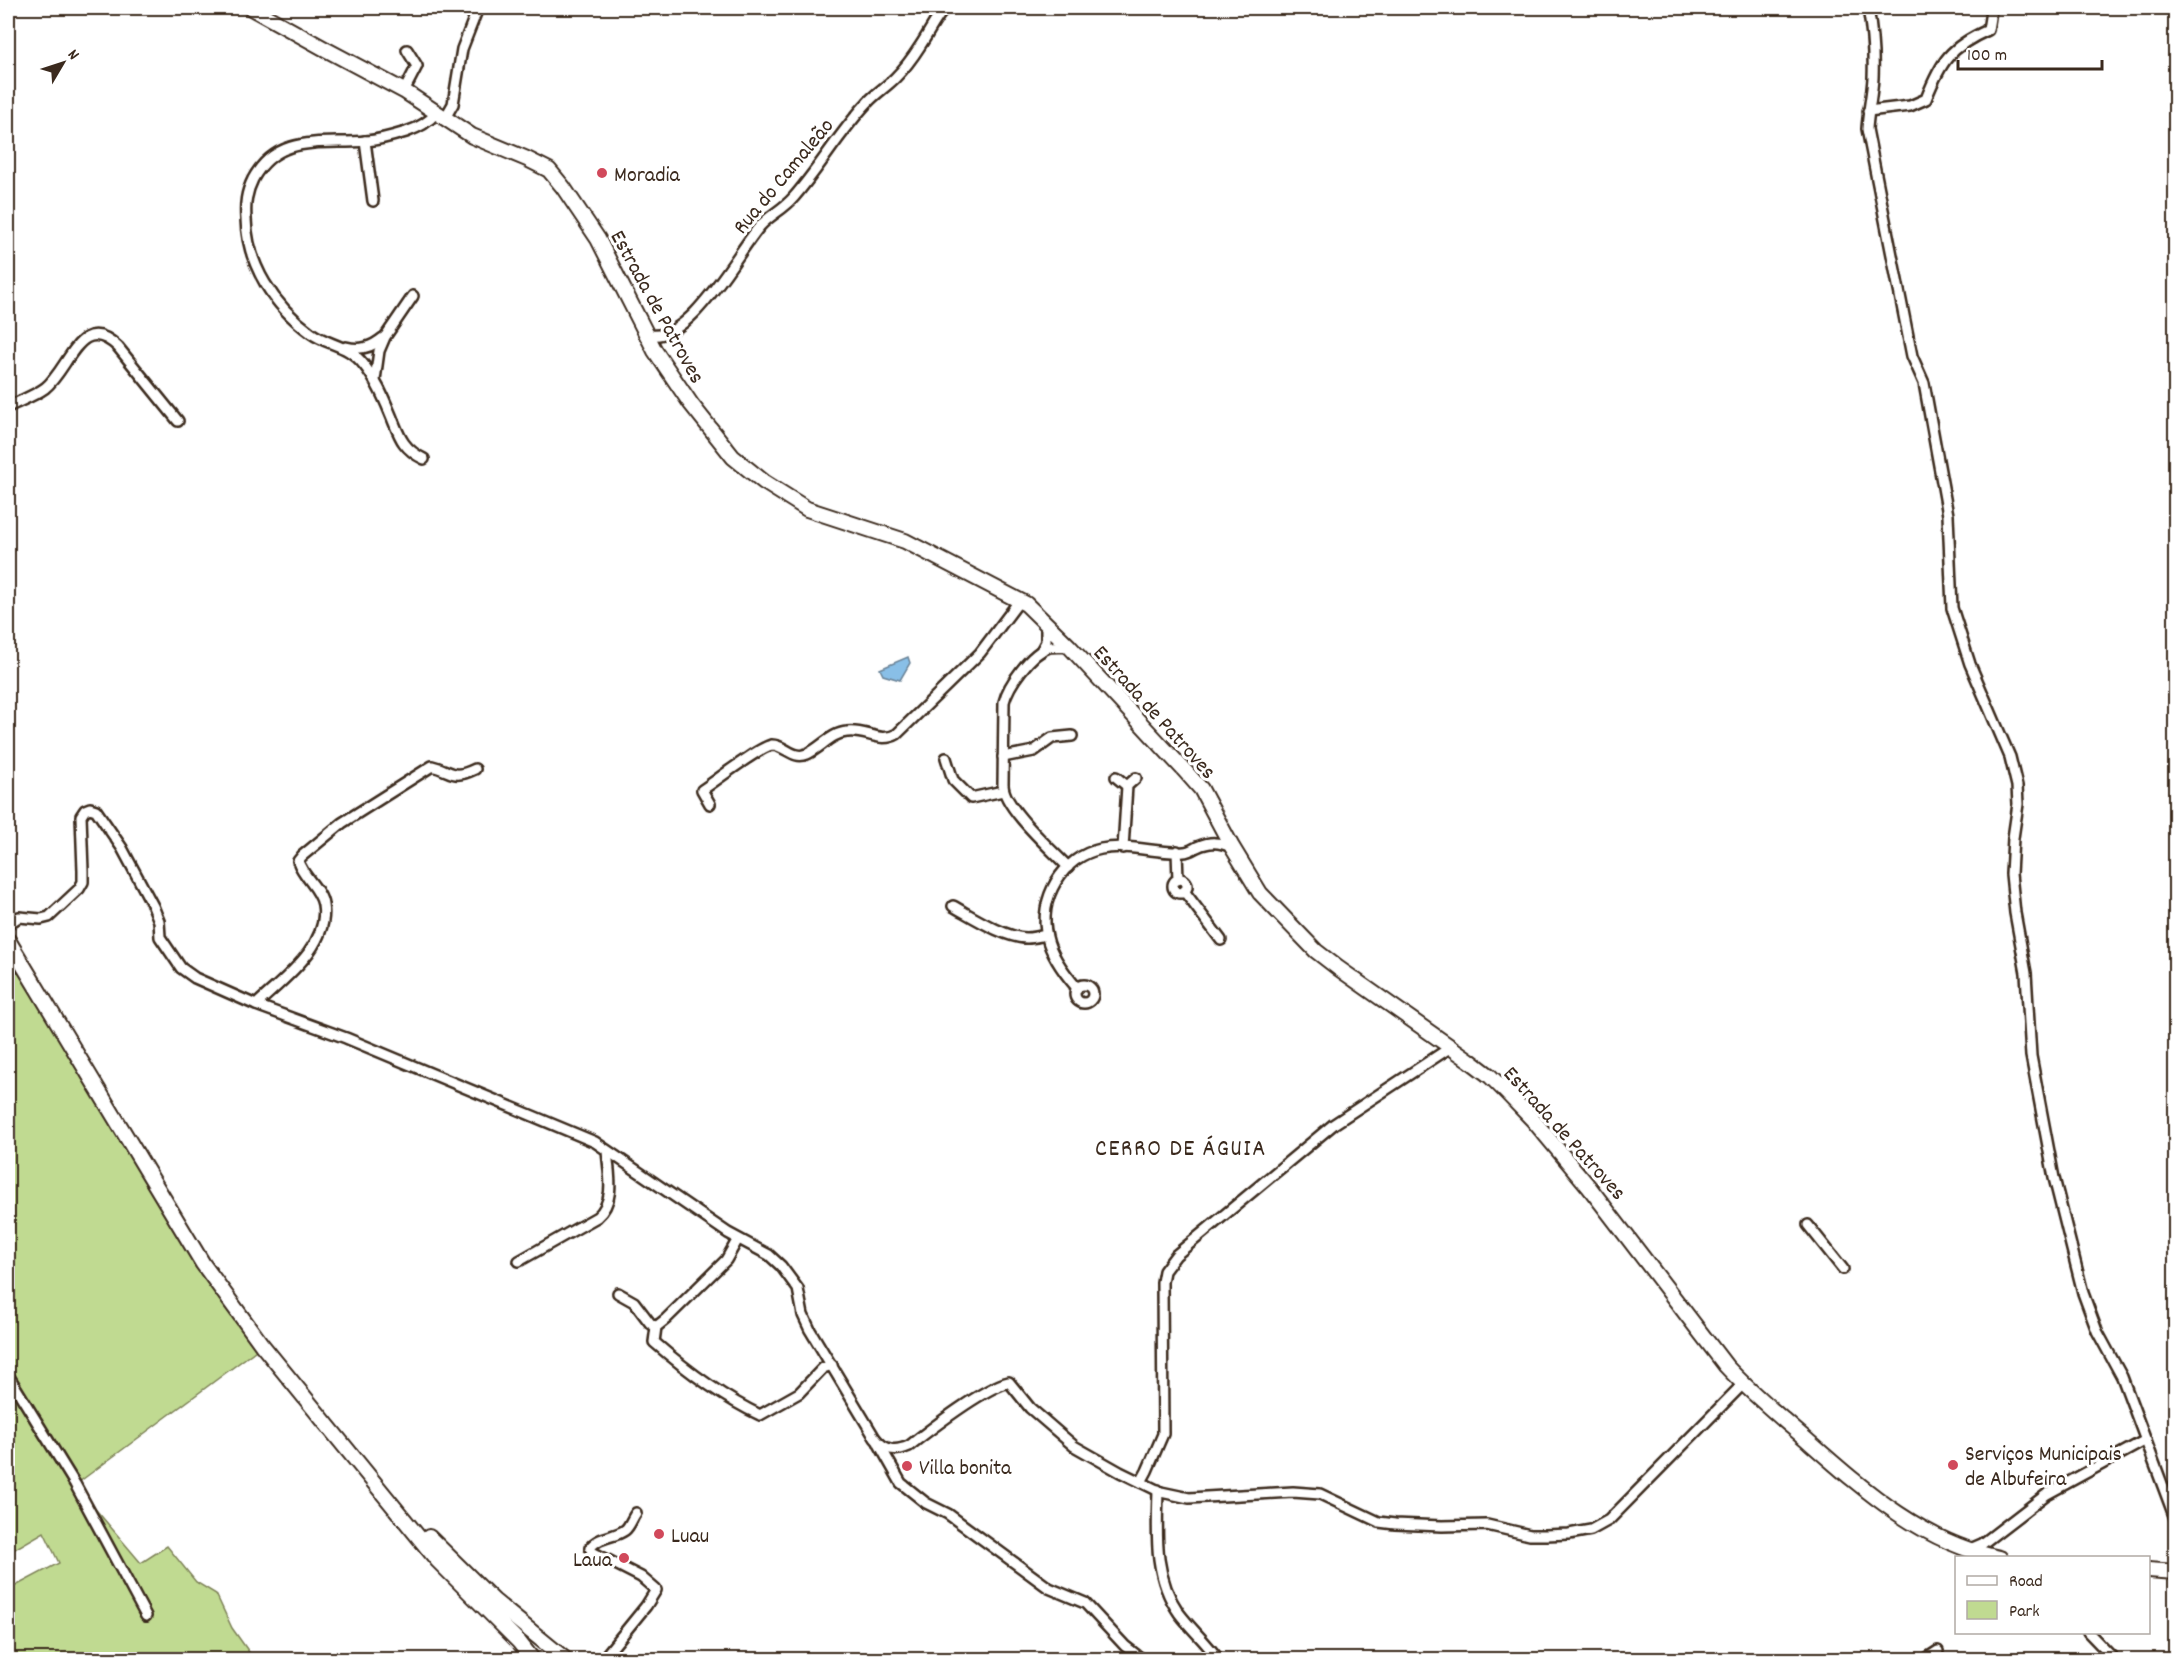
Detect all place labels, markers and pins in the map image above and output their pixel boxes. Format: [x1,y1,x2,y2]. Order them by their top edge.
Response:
place label: Moradia [614,161,681,192]
marker: Moradia [595,166,609,180]
place label: Serviços Municipais de Albufeira [1965,1440,2122,1496]
place label: Villa bonita [919,1454,1012,1485]
marker: Serviços Municipais de Albufeira [1946,1458,1960,1472]
marker: Villa bonita [900,1459,914,1473]
place label: Luau [671,1522,709,1553]
marker: Luau [652,1527,666,1541]
place label: Laua [573,1546,613,1577]
marker: Laua [617,1551,631,1565]

